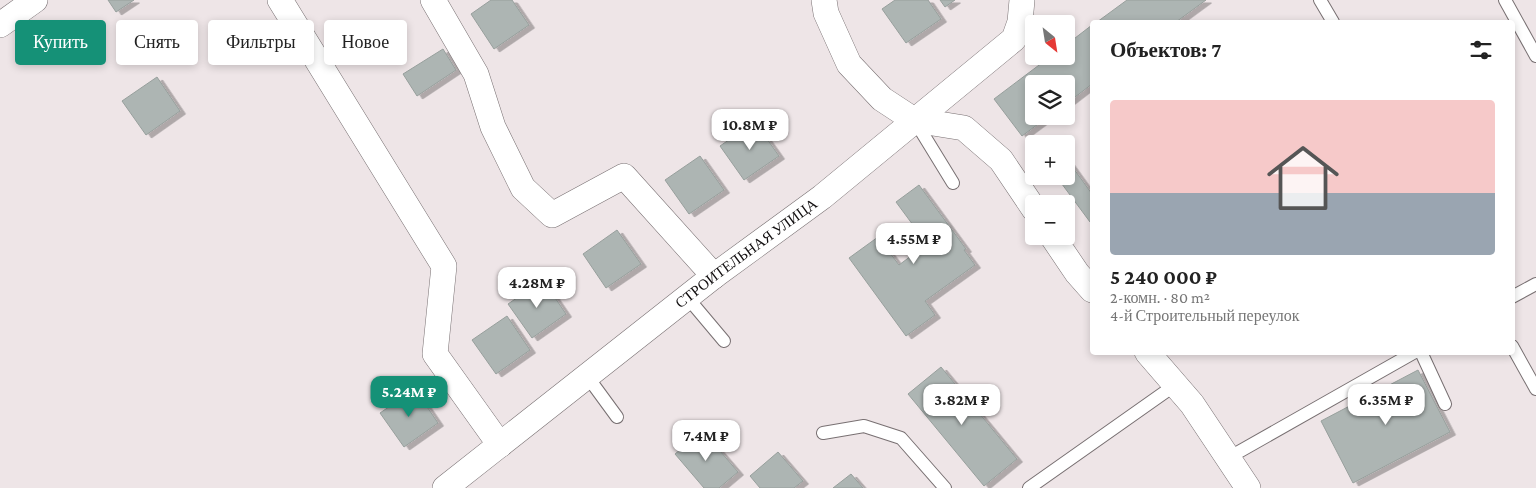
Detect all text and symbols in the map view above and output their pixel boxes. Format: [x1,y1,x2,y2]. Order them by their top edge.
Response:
north arrow [1025,15,1075,65]
map controls [1025,15,1075,245]
chip: Купить [15,20,106,65]
chip: Снять [116,20,198,65]
chip: Фильтры [208,20,314,65]
chip: Новое [324,20,407,65]
icon: filters [1467,36,1495,64]
text: Объектов: 7 [1110,38,1221,62]
button: layers [1025,75,1075,125]
pin: 10.8M ₽ [704,108,796,151]
text: 10.8M ₽ [723,116,777,133]
icon: home [1258,133,1348,223]
button: + [1025,135,1075,185]
street label: СТРОИТЕЛЬНАЯ УЛИЦА [672,195,820,311]
button: − [1025,195,1075,245]
pin: 4.55M ₽ [868,222,960,265]
text: 4.55M ₽ [887,230,941,247]
text: 5 240 000 ₽ [1110,265,1217,289]
pin: 4.28M ₽ [491,266,583,309]
text: 4.28M ₽ [509,274,565,291]
text: 2-комн. · 80 m² [1110,289,1210,306]
text: 4-й Строительный переулок [1110,307,1299,324]
pin: 5.24M ₽ [363,376,455,418]
text: 5.24M ₽ [382,383,436,400]
pin: 3.82M ₽ [916,384,1008,426]
pin: 6.35M ₽ [1340,384,1432,426]
text: 3.82M ₽ [934,391,990,408]
text: 6.35M ₽ [1359,391,1413,408]
pin: 7.4M ₽ [665,420,747,462]
text: 7.4M ₽ [683,427,729,444]

